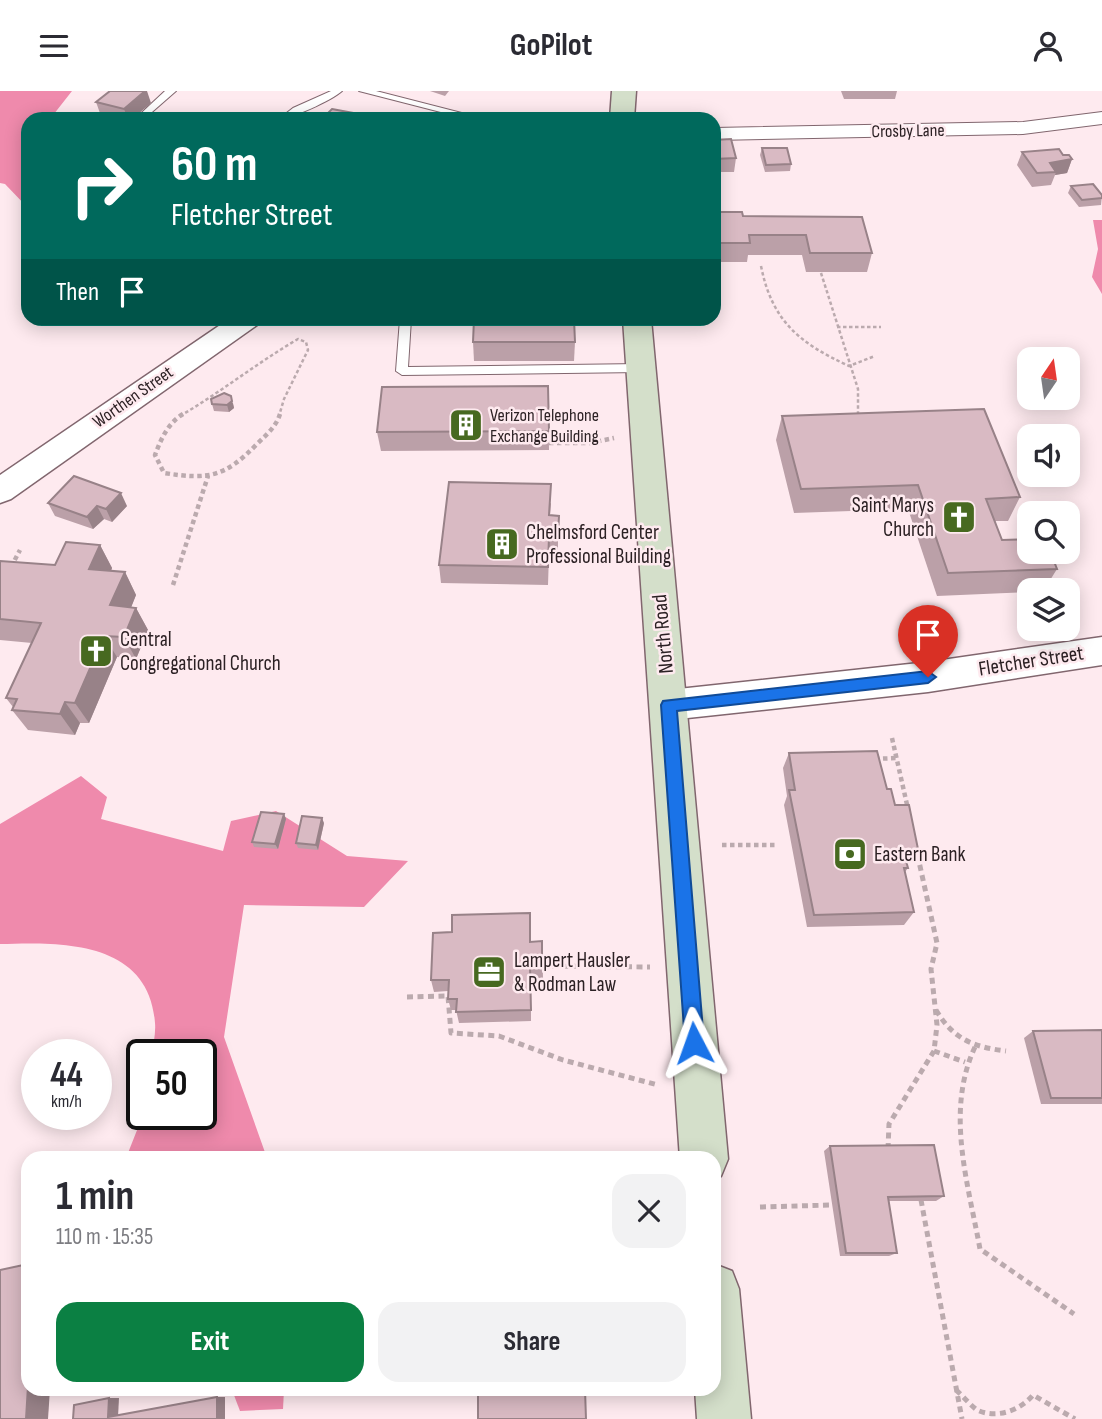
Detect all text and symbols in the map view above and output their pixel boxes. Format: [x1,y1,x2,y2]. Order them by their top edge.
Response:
text: GoPilot [510,26,592,65]
icon: menu [35,27,73,65]
icon: person [1029,27,1067,65]
street label: Crosby Lane [871,120,945,142]
text: 60 m [171,136,258,195]
icon: right [56,140,147,231]
text: Fletcher Street [171,196,333,235]
icon: arrive [113,273,151,311]
text: Then [56,277,99,308]
north arrow [1017,347,1080,409]
map controls [1017,347,1080,641]
street label: Worthen Street [89,361,178,432]
place label: Verizon Telephone Exchange Building [490,405,599,447]
building icon: Verizon Telephone Exchange Building [447,406,485,444]
button: sound [1017,424,1080,487]
place label: Saint Marys Church [852,493,934,542]
church icon: Saint Marys Church [940,498,978,536]
button: search [1017,501,1080,564]
place label: Chelmsford Center Professional Building [526,520,671,569]
building icon: Chelmsford Center Professional Building [483,525,521,563]
button: layers [1017,578,1080,641]
street label: North Road [647,593,679,675]
pin [898,605,958,677]
icon: arrive [909,616,947,654]
place label: Central Congregational Church [120,627,281,676]
church icon: Central Congregational Church [77,632,115,670]
street label: Fletcher Street [977,640,1085,682]
bank icon: Eastern Bank [831,835,869,873]
place label: Eastern Bank [874,842,966,867]
place label: Lampert Hausler & Rodman Law [514,948,630,997]
office icon: Lampert Hausler & Rodman Law [470,953,508,991]
position arrow [657,1006,731,1080]
speed limit sign: 50 [126,1039,217,1130]
text: 44 [50,1054,83,1097]
text: km/h [51,1091,82,1112]
text: 1 min [56,1171,134,1222]
button: close [612,1174,686,1248]
text: 110 m · 15:35 [56,1223,153,1251]
button: Exit [56,1302,364,1382]
button: Share [378,1302,686,1382]

